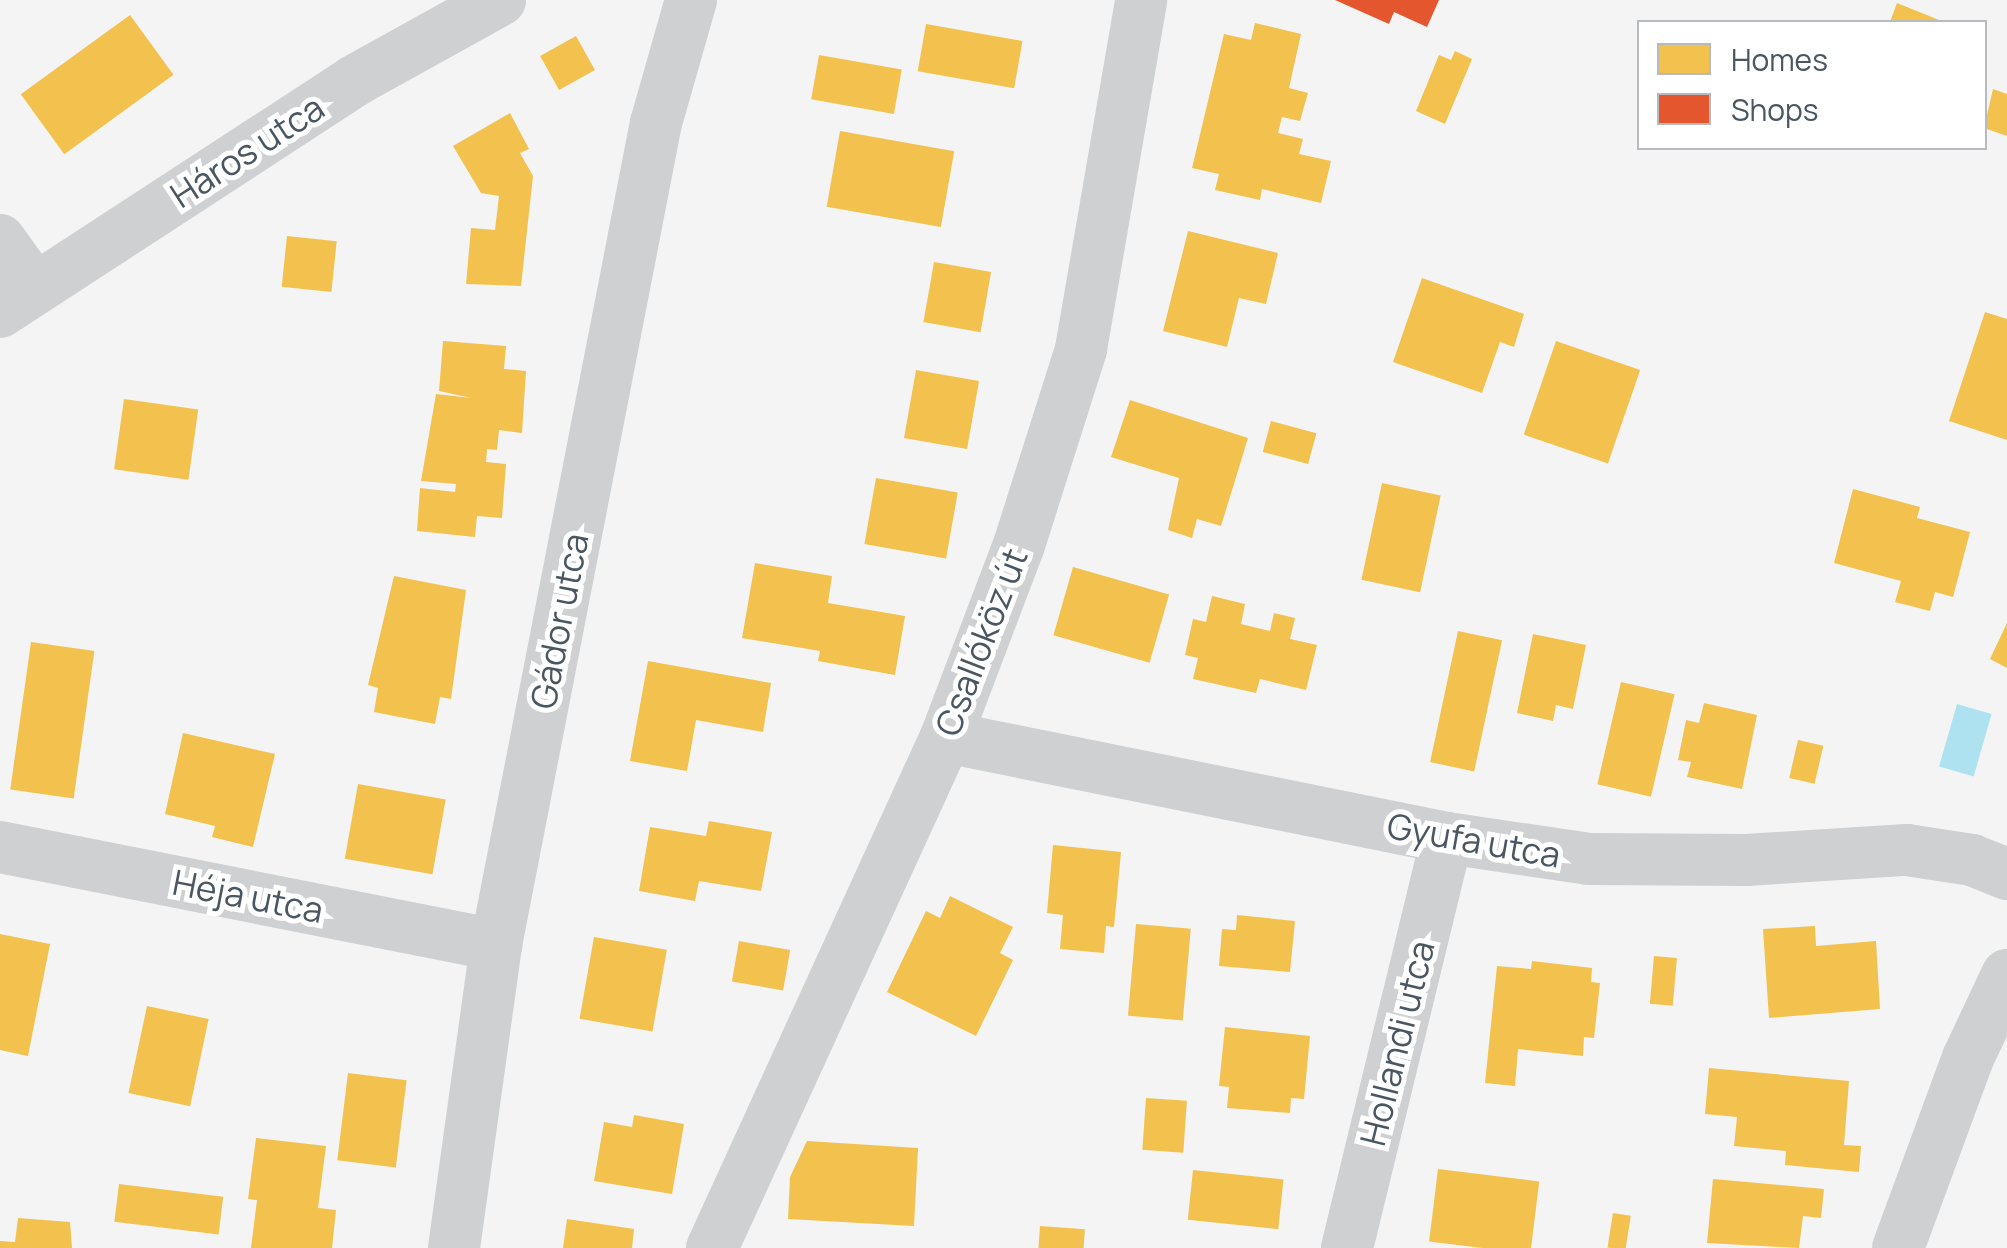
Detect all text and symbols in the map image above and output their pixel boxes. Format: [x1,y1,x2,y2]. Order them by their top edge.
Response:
legend [1637,20,1987,150]
text: Homes [1731,39,1828,80]
street label: Háros utca [162,86,332,216]
text: Shops [1731,89,1818,130]
street label: Gádor utca [521,530,597,712]
street label: Csallóköz út [926,542,1036,742]
street label: Gyufa utca [1384,804,1564,876]
street label: Héja utca [169,861,327,931]
street label: Hollandi utca [1351,936,1443,1150]

